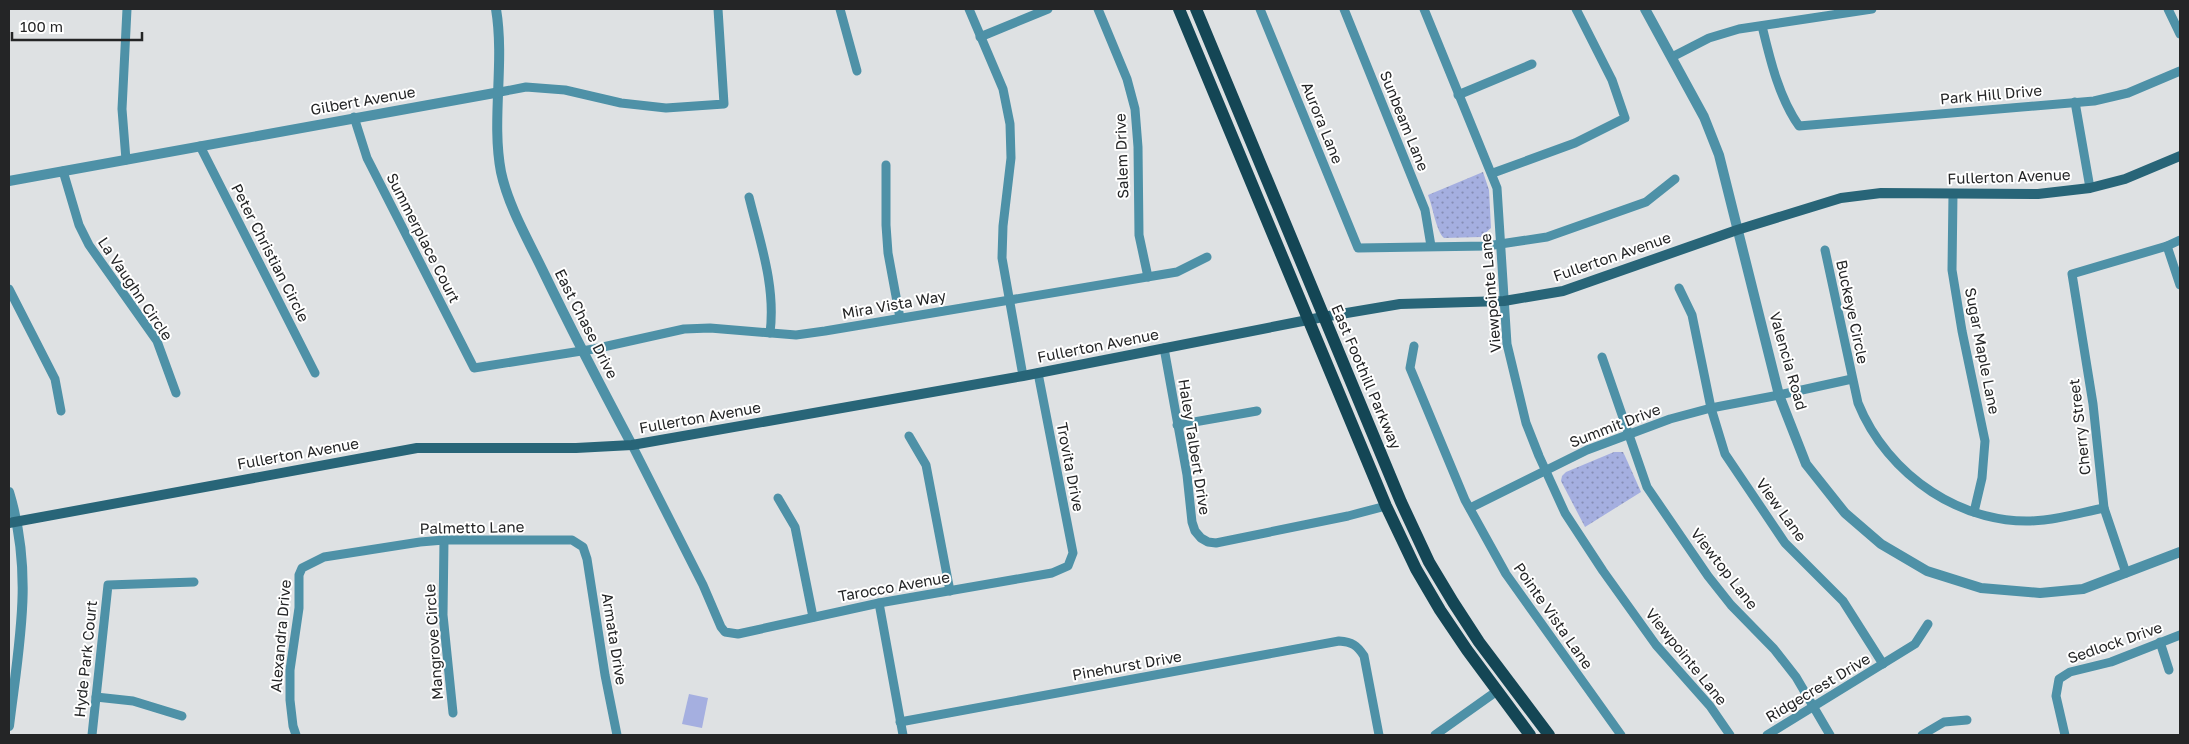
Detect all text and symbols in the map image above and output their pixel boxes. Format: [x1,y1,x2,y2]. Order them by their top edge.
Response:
scale bar [12,10,142,42]
text: 100 m [20,17,63,35]
street label: Sunbeam Lane [1377,68,1433,174]
street label: Aurora Lane [1298,79,1348,166]
street label: Park Hill Drive [1939,81,2043,107]
street label: Gilbert Avenue [309,82,417,118]
street label: Salem Drive [1111,113,1131,199]
street label: Fullerton Avenue [1947,165,2071,187]
street label: Summerplace Court [383,170,464,305]
street label: Peter Christian Circle [228,180,314,325]
street label: Fullerton Avenue [1550,227,1673,285]
street label: Viewpointe Lane [1476,232,1504,353]
street label: La Vaughn Circle [95,233,177,344]
street label: Buckeye Circle [1833,258,1873,366]
street label: East Chase Drive [551,266,622,382]
street label: Mira Vista Way [840,286,948,322]
street label: Sugar Maple Lane [1962,286,2004,416]
street label: East Foothill Parkway [1328,301,1406,452]
street label: Valencia Road [1766,310,1812,412]
street label: Fullerton Avenue [1036,324,1160,366]
street label: Haley Talbert Drive [1175,378,1215,516]
street label: Cherry Street [2064,378,2094,476]
street label: Fullerton Avenue [638,397,762,437]
street label: Summit Drive [1567,399,1663,451]
street label: Trovita Drive [1054,421,1088,513]
street label: Fullerton Avenue [236,433,360,473]
street label: View Lane [1753,474,1811,545]
street label: Palmetto Lane [420,517,525,537]
street label: Viewtop Lane [1687,524,1762,613]
street label: Pointe Vista Lane [1510,559,1597,672]
street label: Tarocco Avenue [837,567,951,605]
street label: Alexandra Drive [266,579,294,693]
street label: Mangrove Circle [420,583,446,701]
street label: Armata Drive [599,592,631,686]
street label: Hyde Park Court [70,599,100,718]
street label: Viewpointe Lane [1642,604,1732,709]
street label: Sedlock Drive [2065,617,2165,667]
street label: Pinehurst Drive [1071,646,1183,683]
street label: Ridgecrest Drive [1762,649,1873,725]

